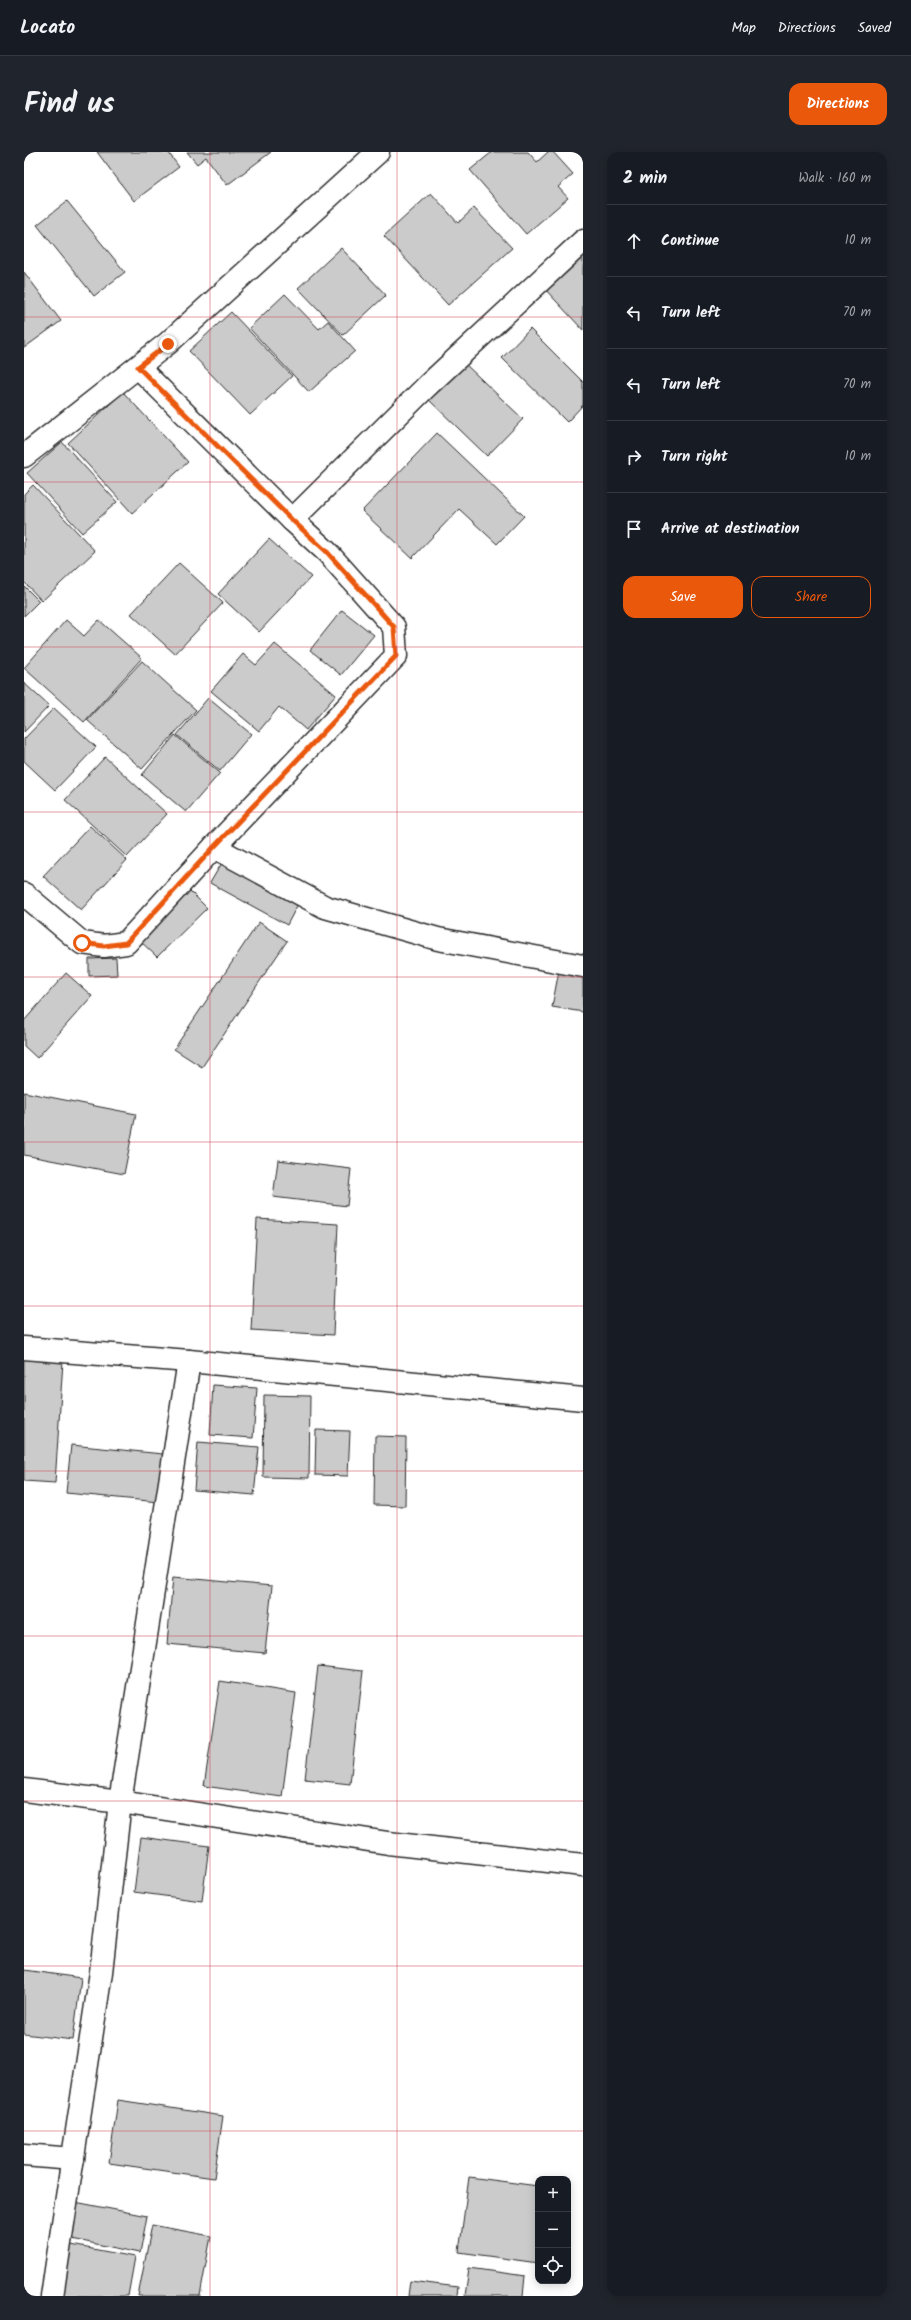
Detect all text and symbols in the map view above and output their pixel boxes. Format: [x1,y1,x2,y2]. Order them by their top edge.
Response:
text: Locato [20,13,75,43]
text: Map [731,17,756,39]
text: Directions [778,17,836,39]
text: Saved [858,17,891,39]
text: Find us [24,82,115,127]
button: Directions [789,83,887,125]
text: 2 min [623,165,667,192]
text: Walk · 160 m [799,168,871,189]
text: Continue [661,229,719,253]
icon: ahead [623,230,645,252]
text: 10 m [845,230,871,251]
text: Turn left [661,301,721,325]
icon: left [623,302,645,324]
text: 70 m [843,302,871,323]
route end [159,335,177,353]
text: Turn left [661,373,721,397]
icon: left [623,374,645,396]
text: 70 m [843,374,871,395]
text: Turn right [661,445,728,469]
icon: right [623,446,645,468]
text: 10 m [845,446,871,467]
text: Arrive at destination [661,517,800,541]
icon: arrive [623,518,645,540]
button: Save [623,576,743,618]
button: Share [751,576,871,618]
route start [73,934,91,952]
map controls [535,2176,571,2284]
button: + [535,2176,571,2212]
button: − [535,2212,571,2248]
button: locate [535,2248,571,2284]

